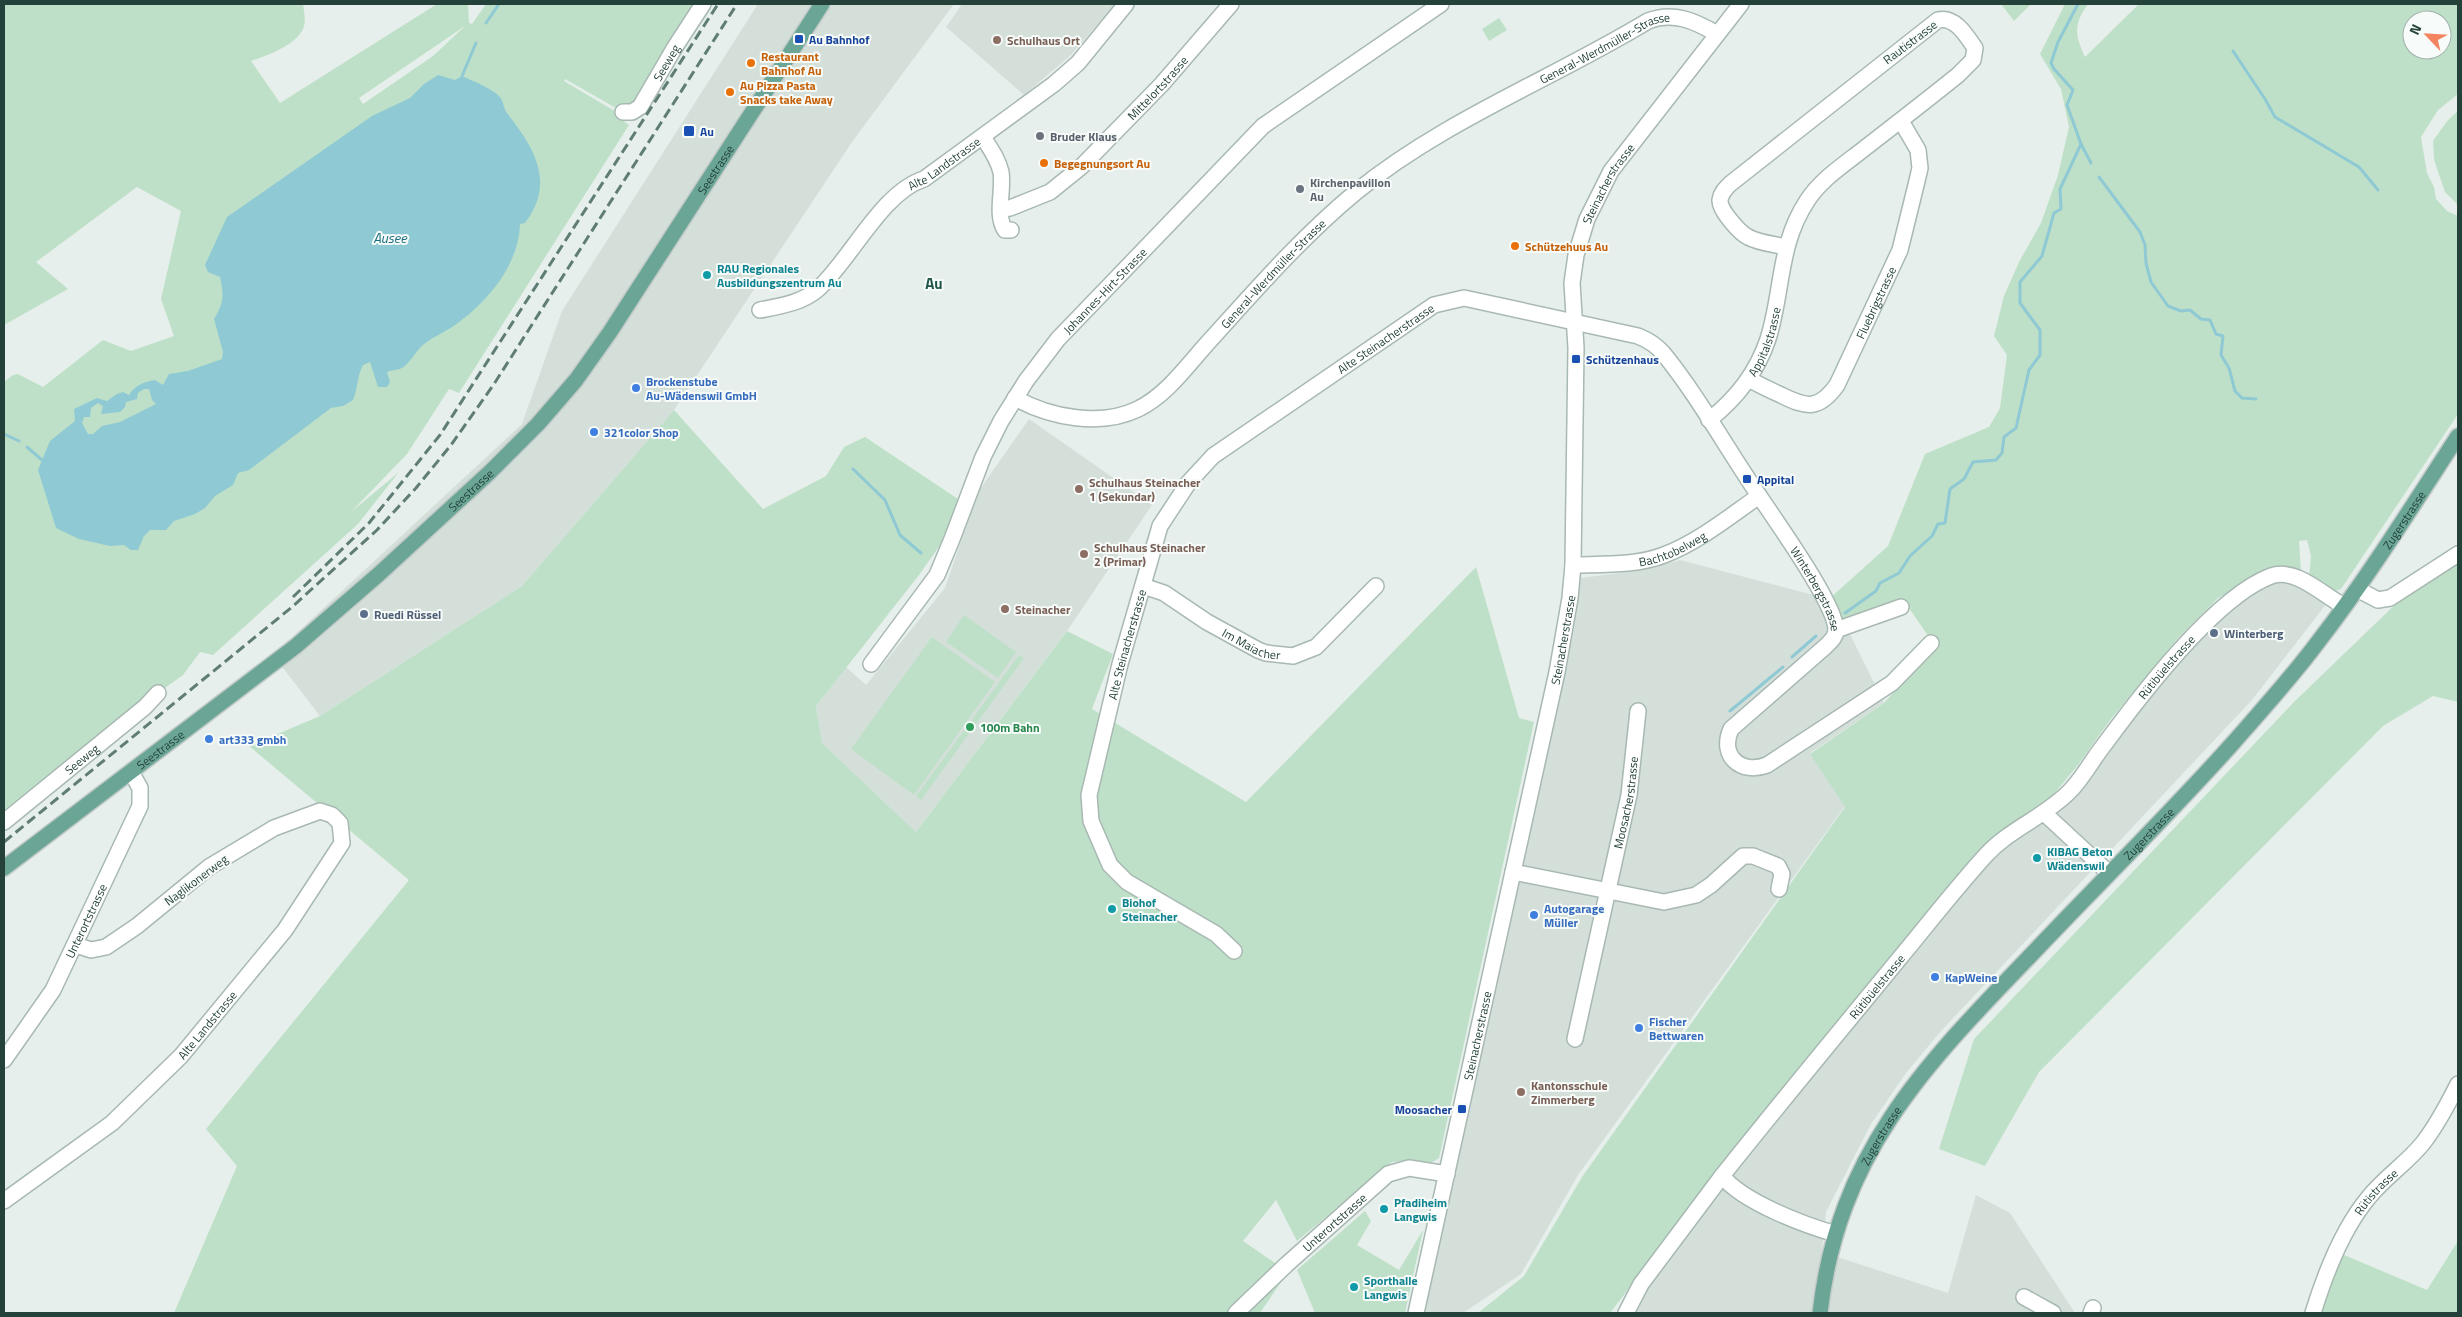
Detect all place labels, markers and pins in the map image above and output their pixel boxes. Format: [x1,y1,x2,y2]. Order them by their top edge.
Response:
place label: Au Bahnhof [809,30,870,49]
place label: Schulhaus Ort [1007,31,1080,50]
marker: Au Bahnhof [793,33,805,45]
marker: Schulhaus Ort [991,34,1003,46]
place label: Restaurant Bahnhof Au [761,47,822,80]
marker: Restaurant Bahnhof Au [745,57,757,69]
place label: Au Pizza Pasta Snacks take Away [740,76,833,109]
marker: Au Pizza Pasta Snacks take Away [724,86,736,98]
place label: Au [700,122,714,141]
marker: Au [682,124,696,138]
place label: Bruder Klaus [1050,127,1117,146]
marker: Bruder Klaus [1034,130,1046,142]
place label: Begegnungsort Au [1054,154,1150,173]
marker: Begegnungsort Au [1038,157,1050,169]
place label: Kirchenpavillon Au [1310,173,1391,206]
marker: Kirchenpavillon Au [1294,183,1306,195]
place label: Schützehuus Au [1525,237,1608,256]
marker: Schützehuus Au [1509,240,1521,252]
place label: RAU Regionales Ausbildungszentrum Au [717,259,842,292]
marker: RAU Regionales Ausbildungszentrum Au [701,269,713,281]
place label: Schützenhaus [1586,350,1659,369]
marker: Schützenhaus [1570,353,1582,365]
place label: Brockenstube Au-Wädenswil GmbH [646,372,757,405]
marker: Brockenstube Au-Wädenswil GmbH [630,382,642,394]
place label: 321color Shop [604,423,679,442]
marker: 321color Shop [588,426,600,438]
place label: Appital [1757,470,1794,489]
place label: Schulhaus Steinacher 1 (Sekundar) [1089,473,1201,506]
marker: Appital [1741,473,1753,485]
marker: Schulhaus Steinacher 1 (Sekundar) [1073,483,1085,495]
place label: Schulhaus Steinacher 2 (Primar) [1094,538,1206,571]
marker: Schulhaus Steinacher 2 (Primar) [1078,548,1090,560]
place label: Steinacher [1015,600,1071,619]
marker: Steinacher [999,603,1011,615]
place label: Ruedi Rüssel [374,605,441,624]
marker: Ruedi Rüssel [358,608,370,620]
place label: Winterberg [2224,624,2284,643]
marker: Winterberg [2208,627,2220,639]
place label: 100m Bahn [980,718,1040,737]
marker: 100m Bahn [964,721,976,733]
place label: art333 gmbh [219,730,286,749]
marker: art333 gmbh [203,733,215,745]
place label: KIBAG Beton Wädenswil [2047,842,2113,875]
marker: KIBAG Beton Wädenswil [2031,852,2043,864]
place label: Biohof Steinacher [1122,893,1178,926]
place label: Autogarage Müller [1544,899,1604,932]
marker: Biohof Steinacher [1106,903,1118,915]
marker: Autogarage Müller [1528,909,1540,921]
place label: KapWeine [1945,968,1997,987]
marker: KapWeine [1929,971,1941,983]
place label: Fischer Bettwaren [1649,1012,1704,1045]
marker: Fischer Bettwaren [1633,1022,1645,1034]
place label: Kantonsschule Zimmerberg [1531,1076,1608,1109]
marker: Kantonsschule Zimmerberg [1515,1086,1527,1098]
place label: Moosacher [1395,1100,1453,1119]
marker: Moosacher [1456,1103,1468,1115]
place label: Pfadiheim Langwis [1394,1193,1447,1226]
marker: Pfadiheim Langwis [1378,1203,1390,1215]
place label: Sporthalle Langwis [1364,1271,1418,1304]
marker: Sporthalle Langwis [1348,1281,1360,1293]

